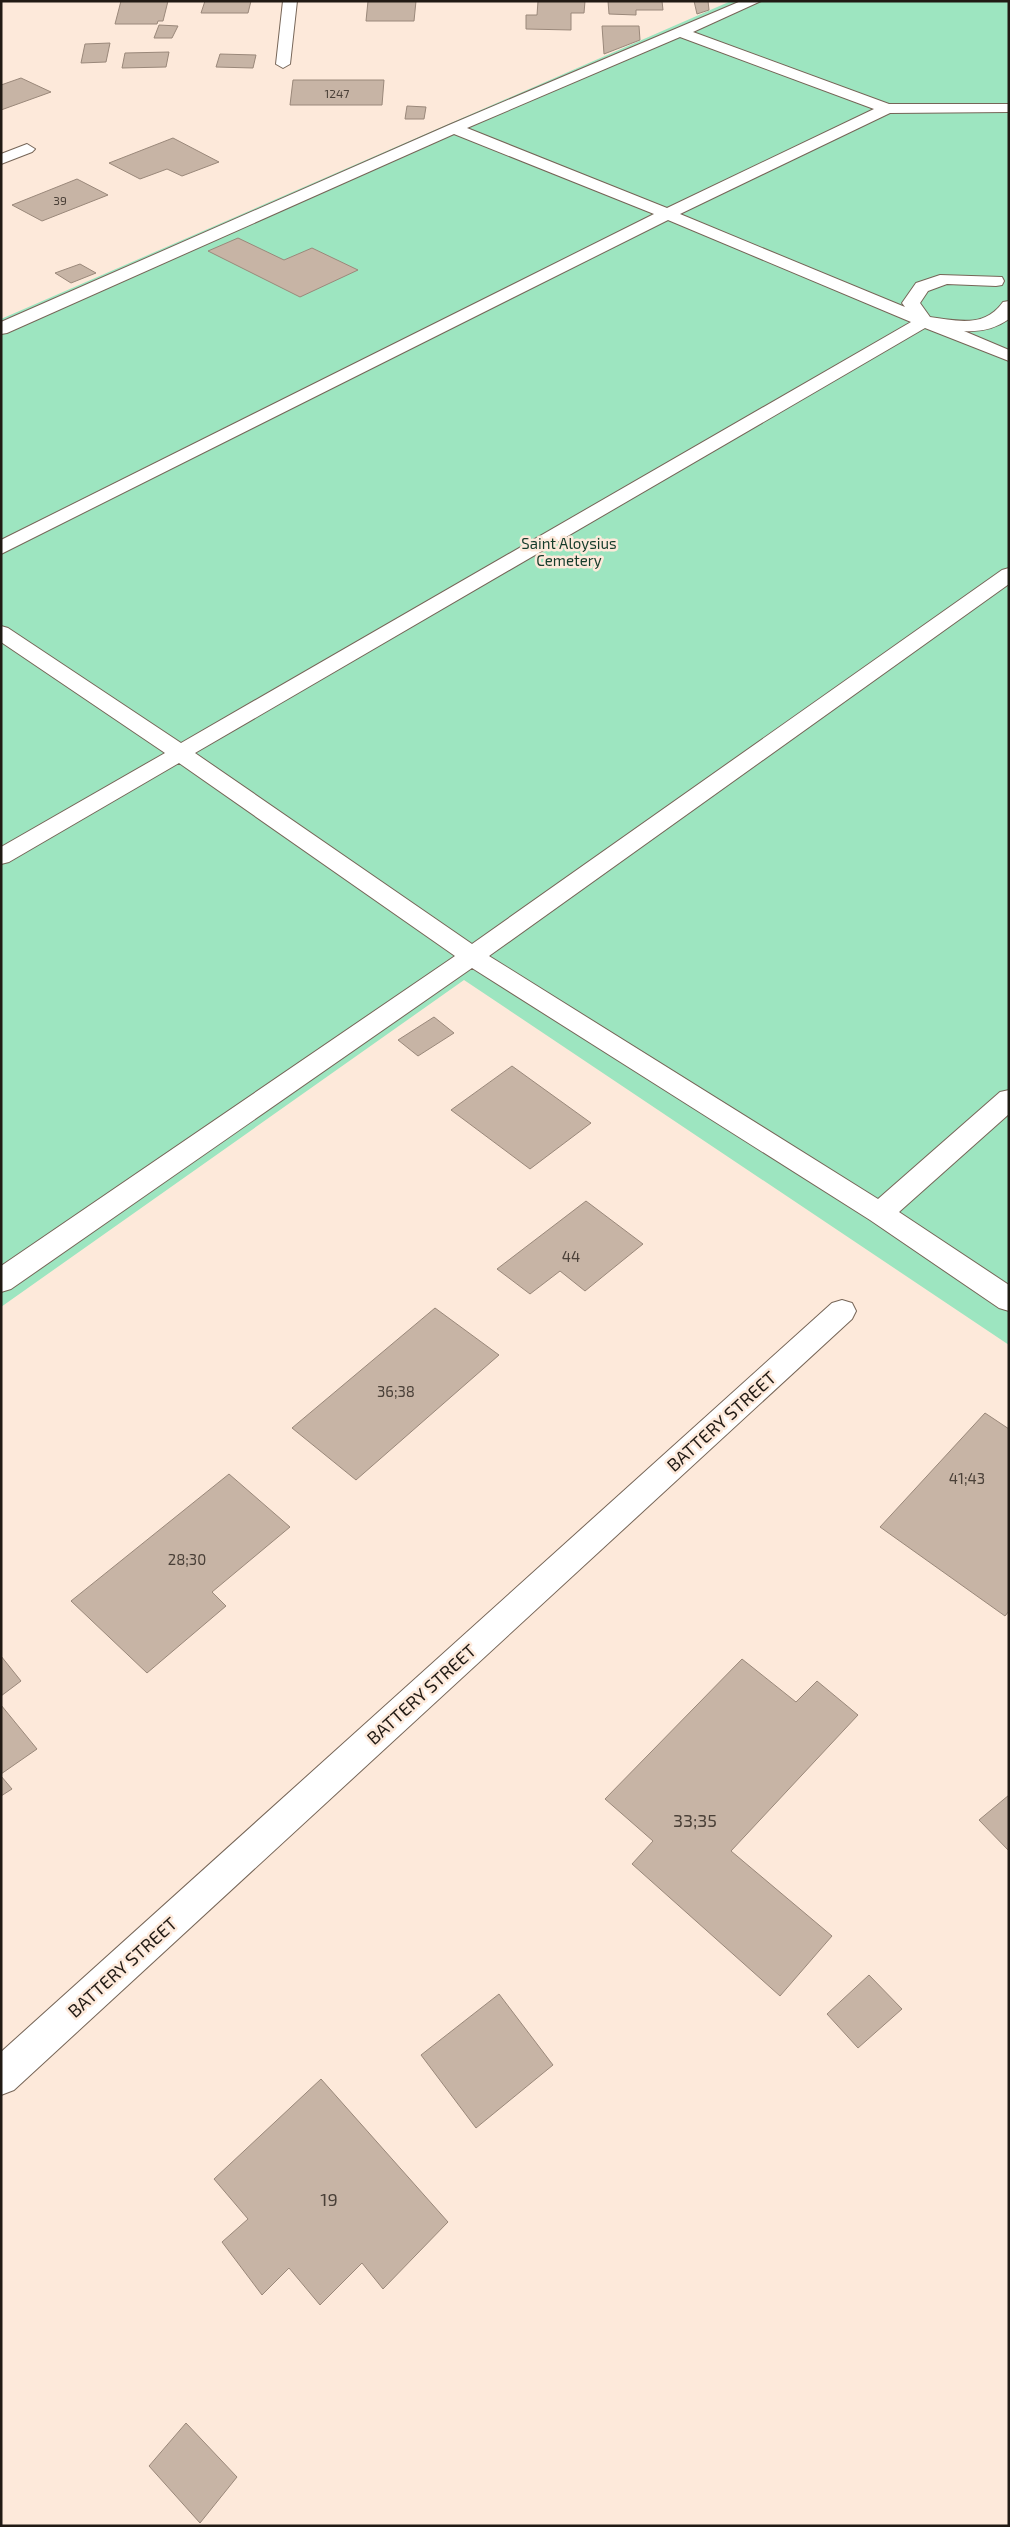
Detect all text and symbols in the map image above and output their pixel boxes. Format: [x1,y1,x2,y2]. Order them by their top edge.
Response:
house number: 1247 [324,86,350,100]
house number: 39 [53,193,67,207]
park label: Saint Aloysius Cemetery [521,534,617,569]
house number: 44 [562,1247,580,1265]
street label: BATTERY STREET [662,1366,781,1476]
house number: 36;38 [377,1382,415,1400]
house number: 41;43 [949,1469,985,1487]
house number: 28;30 [168,1550,206,1568]
street label: BATTERY STREET [362,1639,481,1749]
house number: 33;35 [673,1809,717,1831]
street label: BATTERY STREET [63,1912,182,2022]
house number: 19 [320,2188,338,2210]

